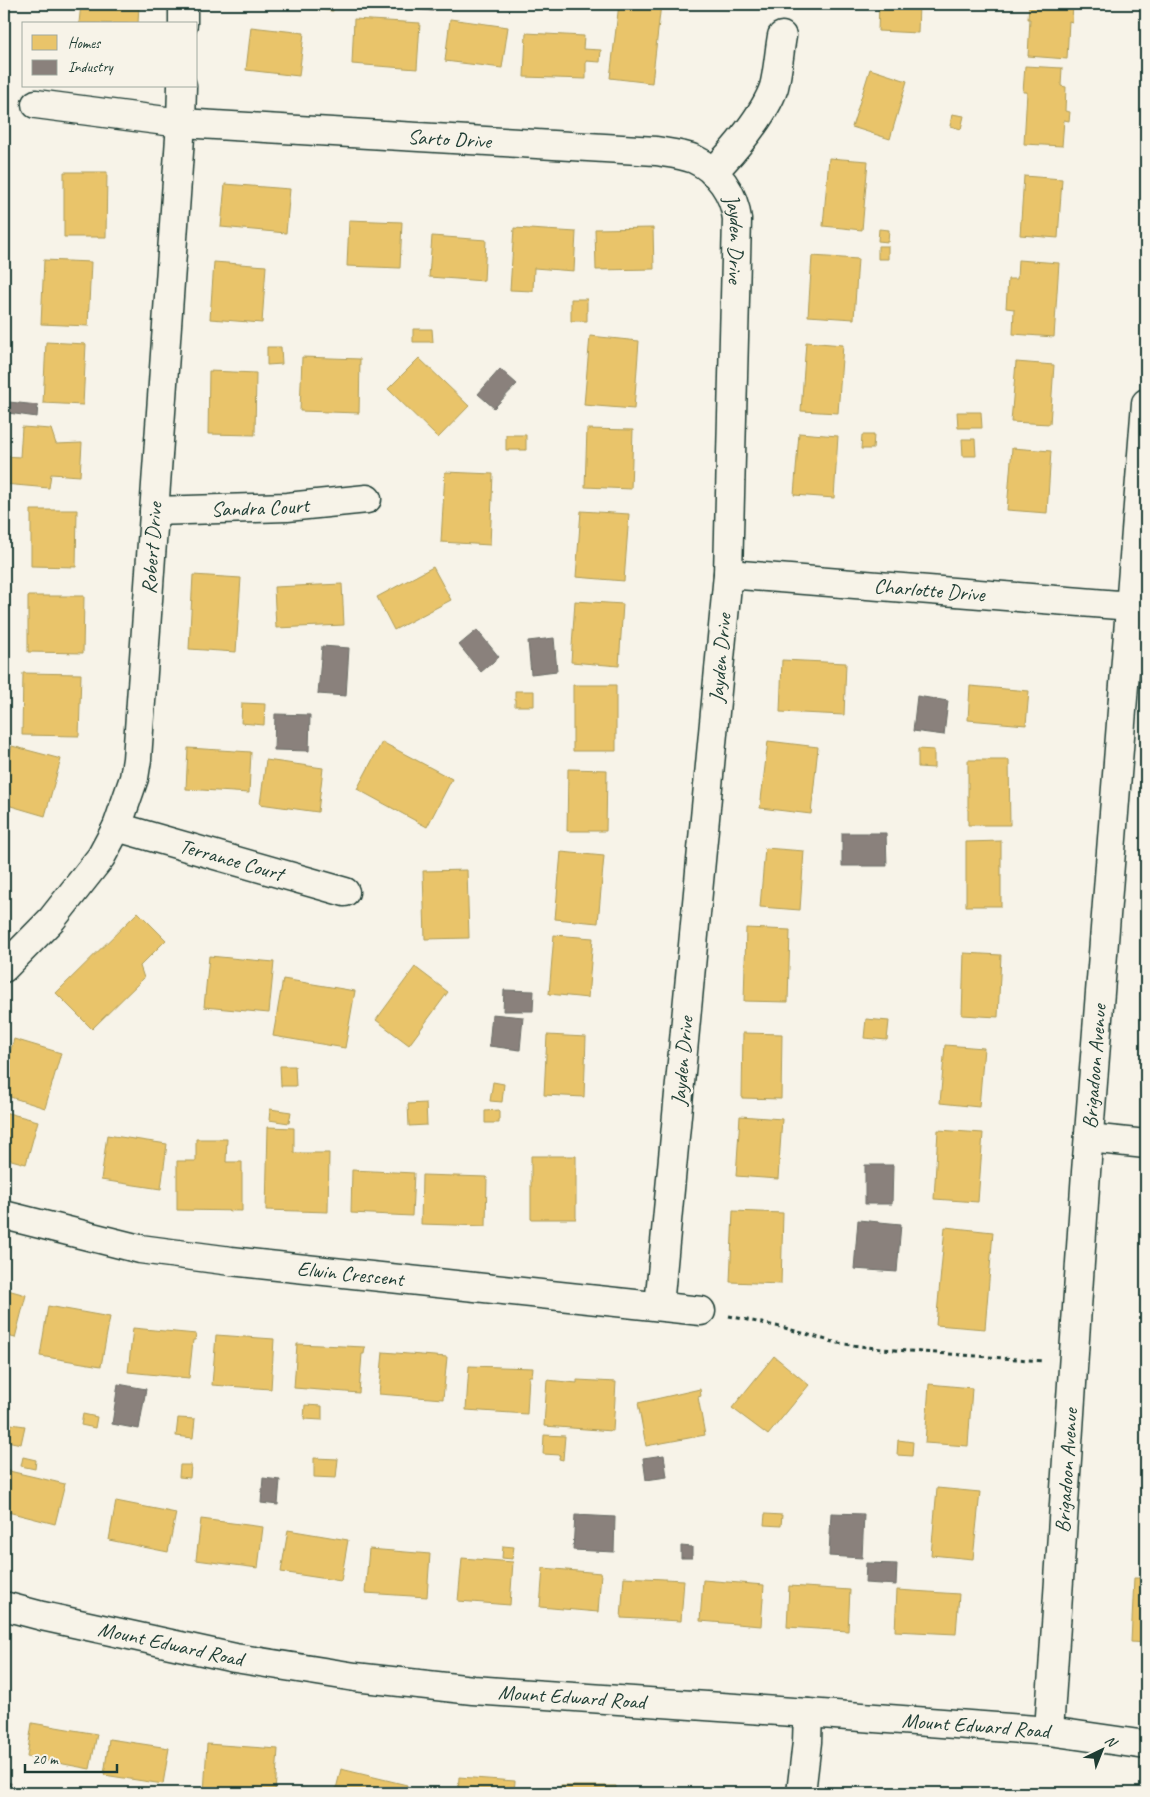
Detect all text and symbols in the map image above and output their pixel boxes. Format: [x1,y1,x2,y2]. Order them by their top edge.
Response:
legend [22,22,198,88]
text: Homes [68,34,102,53]
text: Industry [68,58,115,77]
street label: Sarto Drive [407,123,494,154]
street label: Jayden Drive [718,189,750,286]
street label: Sandra Court [211,492,312,522]
street label: Robert Drive [135,499,168,595]
street label: Charlotte Drive [873,573,987,607]
street label: Jayden Drive [703,610,737,705]
street label: Terrance Court [177,833,289,888]
street label: Brigadoon Avenue [1076,1001,1112,1130]
street label: Jayden Drive [665,1013,699,1108]
street label: Elwin Crescent [296,1255,407,1292]
street label: Brigadoon Avenue [1049,1405,1083,1534]
street label: Mount Edward Road [96,1616,249,1673]
street label: Mount Edward Road [497,1679,650,1715]
street label: Mount Edward Road [901,1707,1054,1744]
north arrow [1078,1724,1128,1774]
text: N [1102,1732,1121,1752]
scale bar [25,1742,118,1774]
text: 20 m [32,1750,59,1769]

